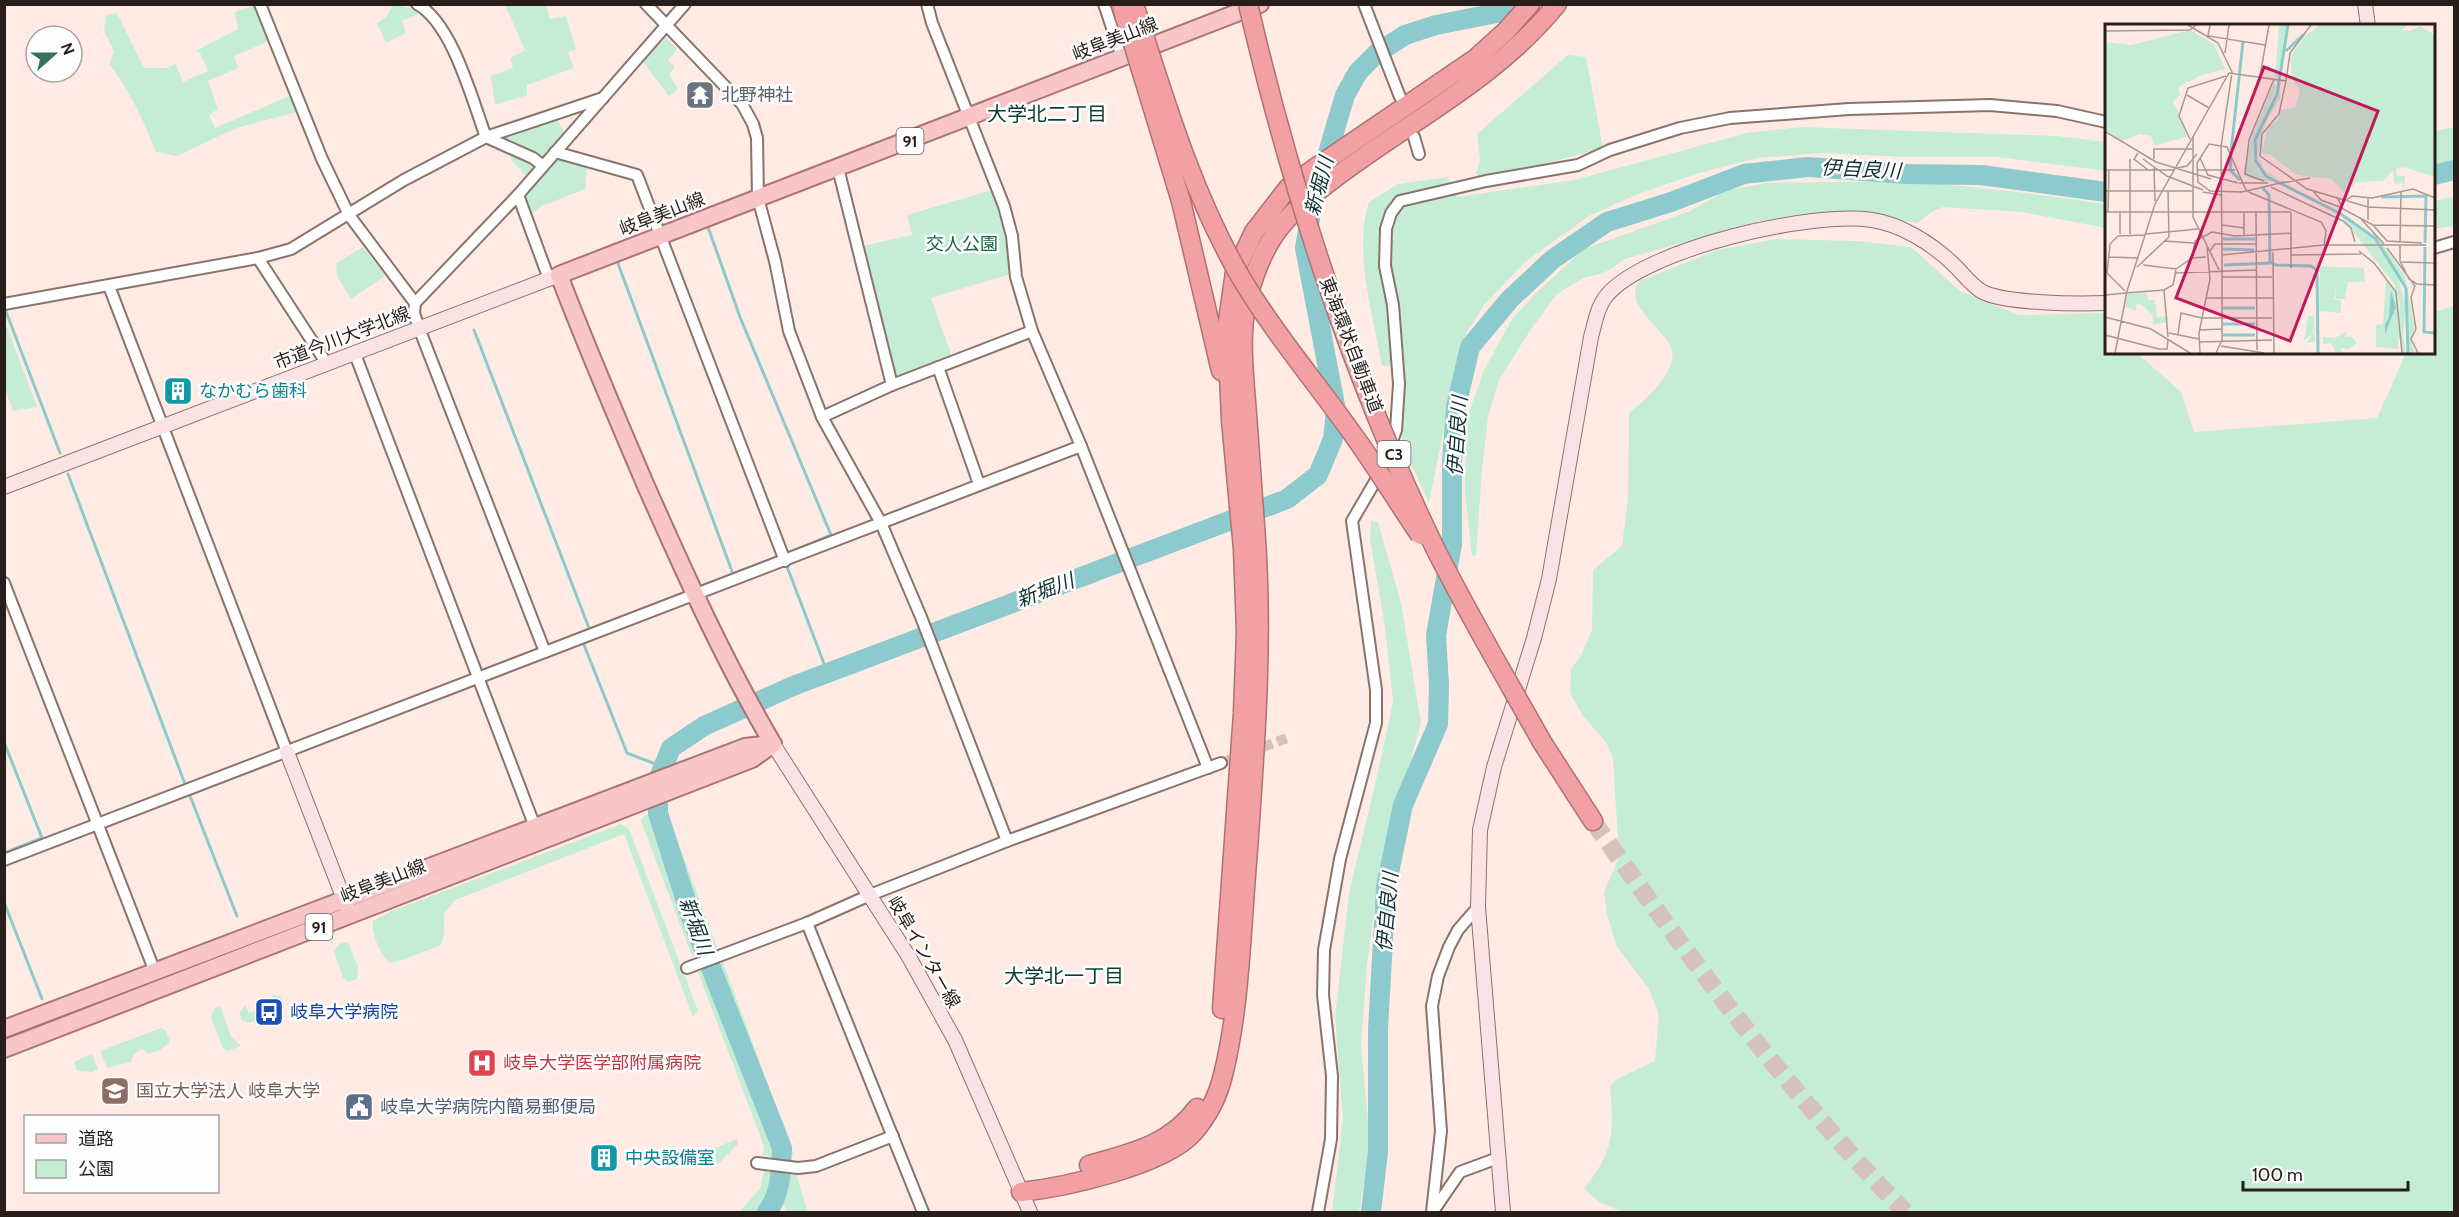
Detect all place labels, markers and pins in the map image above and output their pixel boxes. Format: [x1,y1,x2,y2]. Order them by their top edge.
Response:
temple icon: 北野神社 [684,79,716,111]
place label: 北野神社 [721,84,793,106]
building icon: なかむら歯科 [162,375,194,407]
place label: なかむら歯科 [199,380,307,402]
bus stop icon: 岐阜大学病院 [253,996,285,1028]
place label: 岐阜大学病院 [290,1001,398,1023]
hospital icon: 岐阜大学医学部附属病院 [466,1047,498,1079]
place label: 岐阜大学医学部附属病院 [503,1052,701,1074]
school or university icon: 国立大学法人 岐阜大学 [99,1075,131,1107]
place label: 国立大学法人 岐阜大学 [136,1080,320,1102]
public building icon: 岐阜大学病院内簡易郵便局 [343,1091,375,1123]
place label: 岐阜大学病院内簡易郵便局 [380,1096,596,1118]
building icon: 中央設備室 [588,1142,620,1174]
place label: 中央設備室 [625,1147,715,1169]

